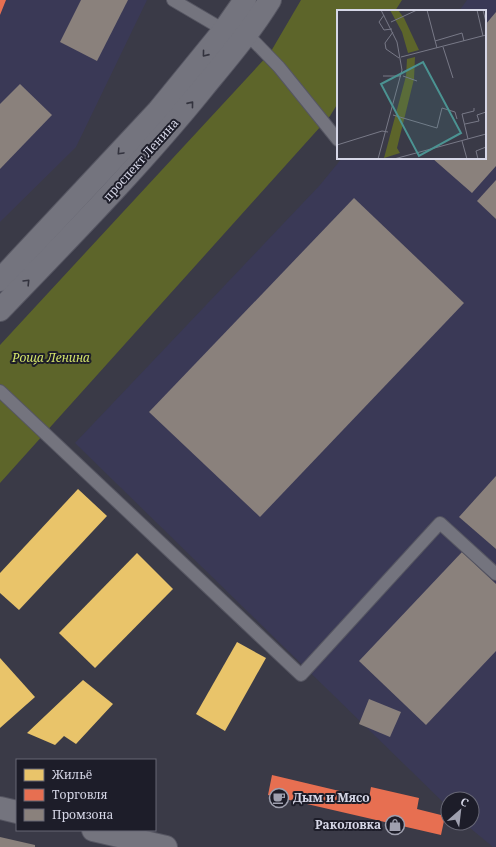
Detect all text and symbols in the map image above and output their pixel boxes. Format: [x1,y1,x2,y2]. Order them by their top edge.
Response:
inset map [337,10,486,159]
one-way arrow [202,49,209,56]
one-way arrow [186,101,193,108]
street label: проспект Ленина [99,115,182,205]
one-way arrow [117,147,125,155]
one-way arrow [22,279,30,287]
park label: Роща Ленина [11,349,90,366]
legend [16,759,156,831]
text: Жильё [51,766,92,783]
text: Торговля [52,786,108,803]
cafe icon: Дым и Мясо [268,787,290,809]
place label: Дым и Мясо [293,789,370,806]
north arrow [440,791,480,831]
text: С [458,793,472,810]
text: Промзона [52,806,114,823]
shop icon: Раколовка [384,814,406,836]
place label: Раколовка [315,816,381,833]

